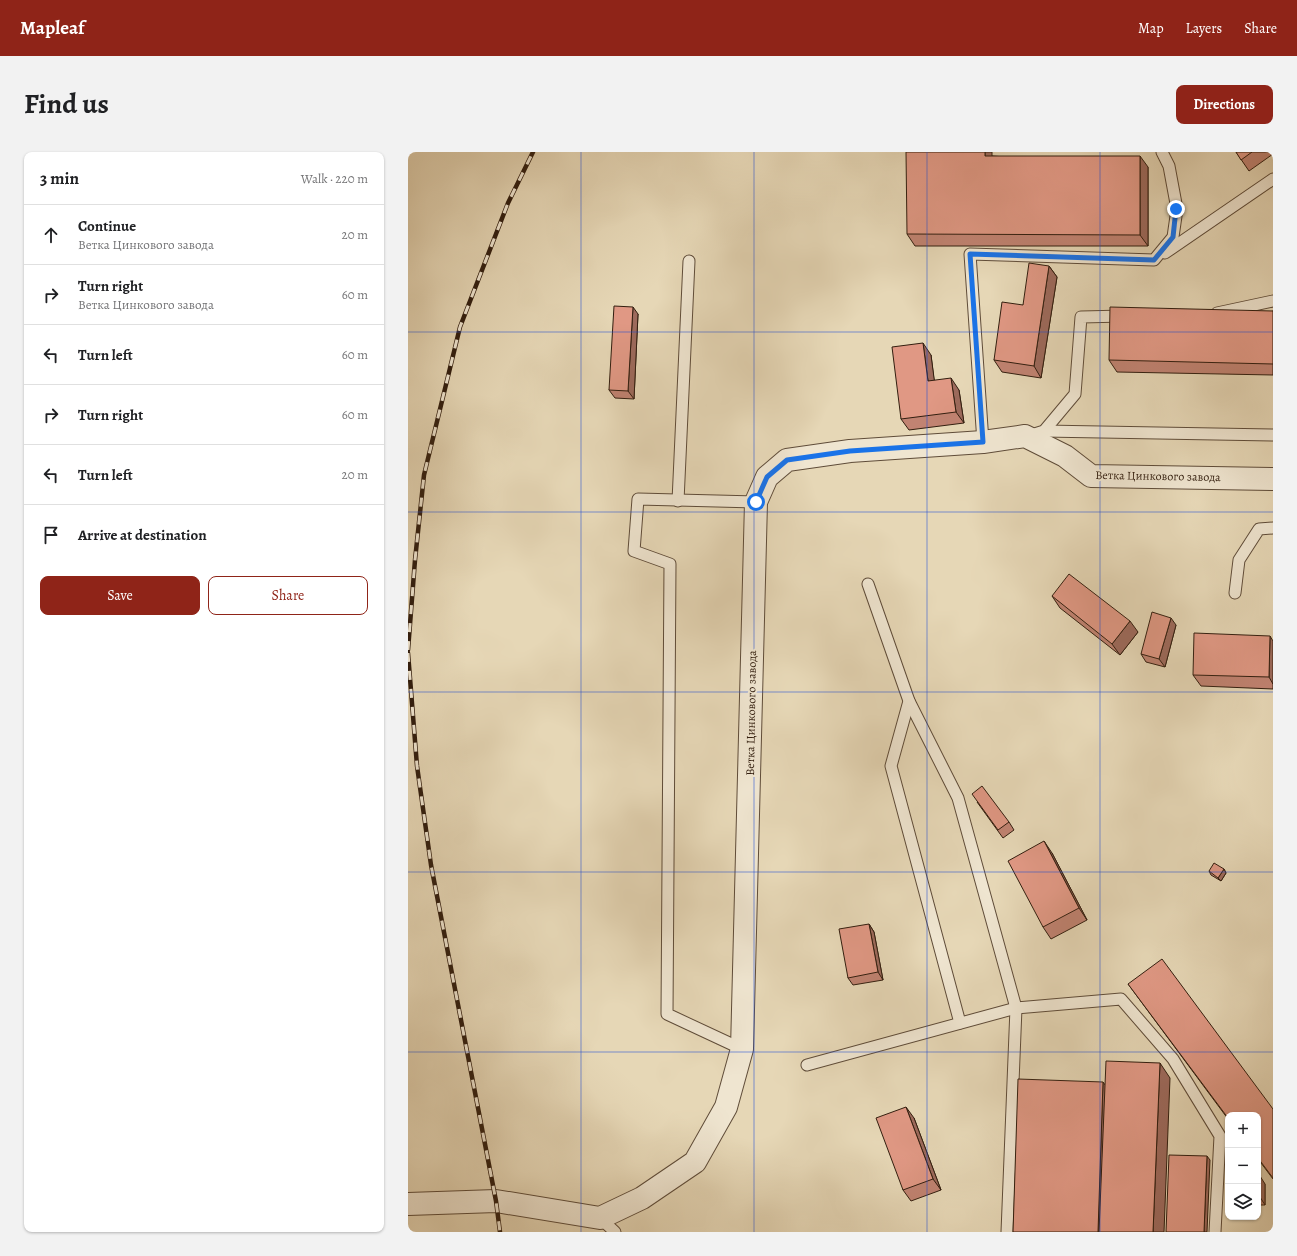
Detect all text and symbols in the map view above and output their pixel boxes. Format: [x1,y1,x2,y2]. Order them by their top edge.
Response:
text: Mapleaf [20,15,85,41]
text: Map [1138,19,1164,38]
text: Layers [1186,19,1222,38]
text: Share [1244,19,1277,38]
text: Find us [24,85,109,123]
button: Directions [1176,85,1273,124]
text: 3 min [40,167,79,190]
text: Walk · 220 m [301,170,368,187]
route end [1167,200,1185,218]
text: Continue [78,216,136,236]
icon: ahead [40,224,62,246]
text: 20 m [342,226,368,243]
text: Ветка Цинкового завода [78,236,214,253]
text: Turn right [78,276,143,296]
icon: right [40,284,62,306]
text: 60 m [342,286,368,303]
text: Ветка Цинкового завода [78,296,214,313]
icon: left [40,344,62,366]
text: Turn left [78,345,133,365]
text: 60 m [342,346,368,363]
icon: right [40,404,62,426]
text: Turn right [78,405,143,425]
text: 60 m [342,406,368,423]
icon: left [40,464,62,486]
text: Turn left [78,465,133,485]
text: 20 m [342,466,368,483]
street label: Ветка Цинкового завода [1095,467,1221,485]
route start [747,493,765,511]
icon: arrive [40,524,62,546]
text: Arrive at destination [78,525,207,545]
button: Save [40,576,200,615]
button: Share [208,576,368,615]
street label: Ветка Цинкового завода [742,650,760,776]
map controls [1225,1112,1261,1220]
button: + [1225,1112,1261,1148]
button: − [1225,1148,1261,1184]
button: layers [1225,1184,1261,1220]

